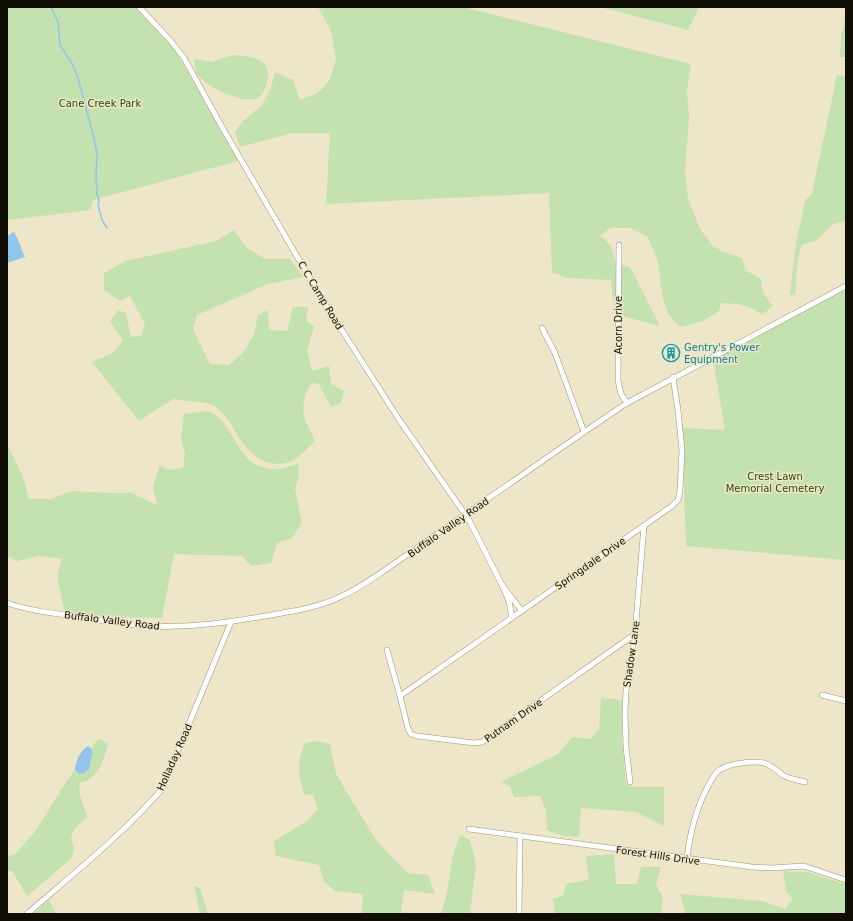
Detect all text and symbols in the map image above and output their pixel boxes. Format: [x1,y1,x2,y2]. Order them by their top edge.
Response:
park label: Cane Creek Park [59,98,141,109]
street label: C C Camp Road [296,259,345,331]
street label: Acorn Drive [613,296,624,354]
place label: Gentry's Power Equipment [684,342,760,365]
building icon: Gentry's Power Equipment [661,343,681,363]
park label: Crest Lawn Memorial Cemetery [726,471,824,494]
street label: Buffalo Valley Road [406,495,491,560]
street label: Springdale Drive [553,535,628,592]
street label: Buffalo Valley Road [63,609,160,632]
street label: Shadow Lane [621,620,642,688]
street label: Putnam Drive [482,696,544,744]
street label: Holladay Road [155,722,194,792]
street label: Forest Hills Drive [615,844,701,867]

